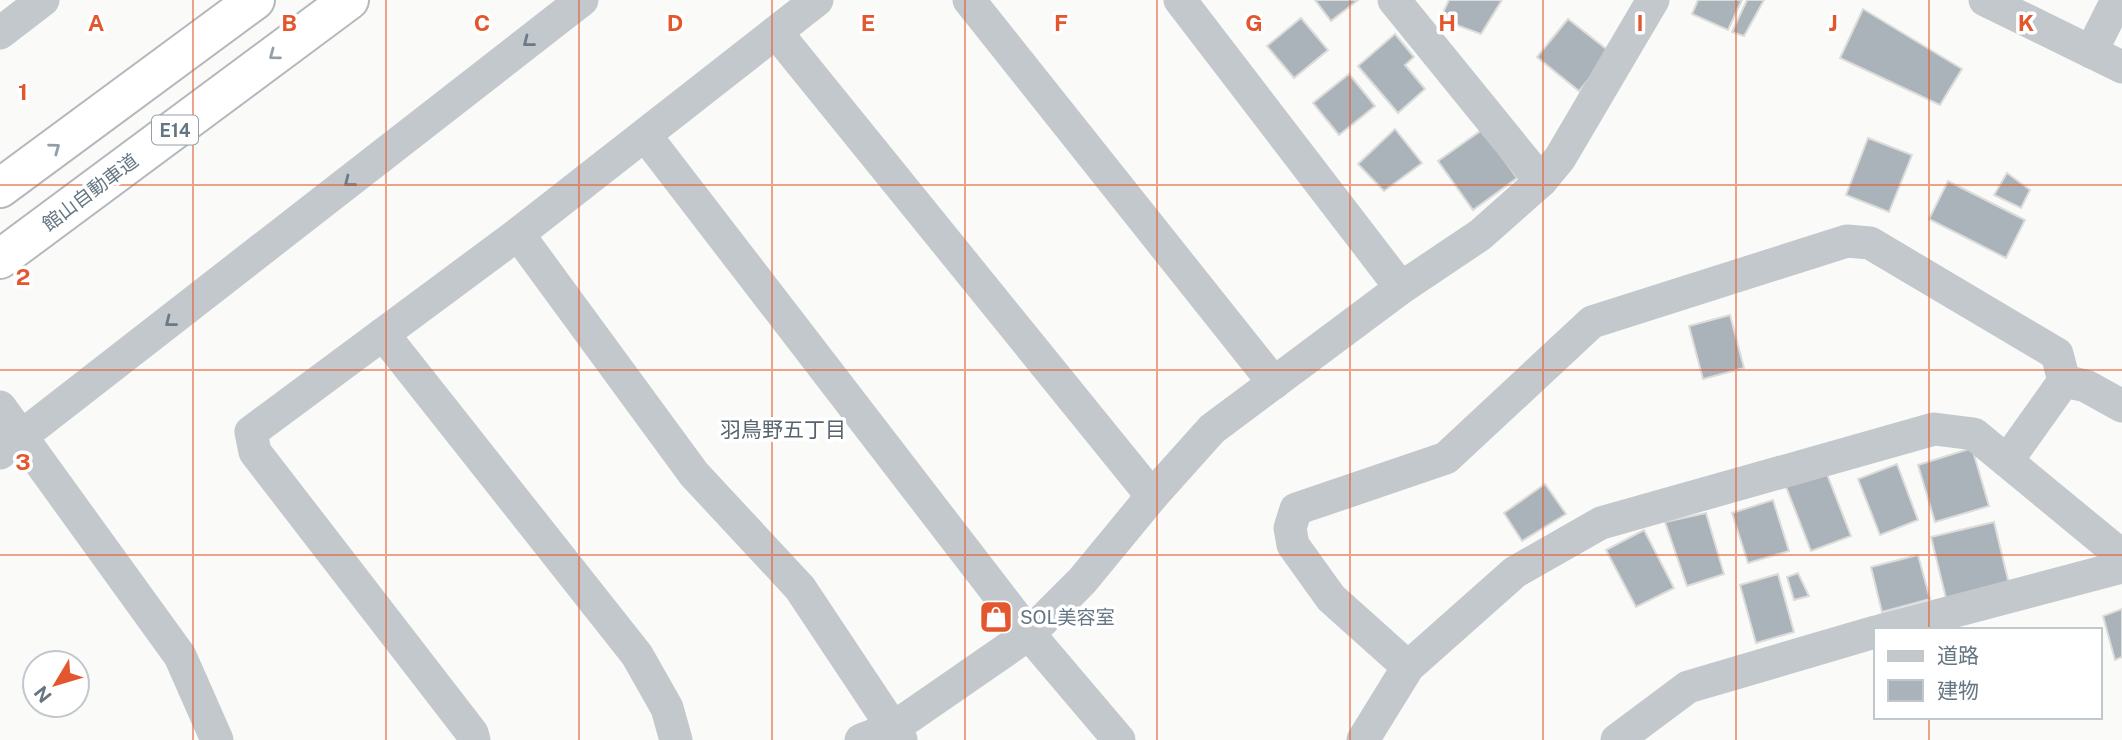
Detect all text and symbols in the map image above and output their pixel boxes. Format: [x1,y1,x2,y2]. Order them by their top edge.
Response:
text: A [88,9,105,36]
text: B [281,9,297,36]
text: C [474,9,490,36]
text: D [667,9,683,36]
text: E [861,9,875,36]
text: F [1054,9,1068,36]
text: G [1245,9,1263,36]
text: H [1438,9,1456,36]
text: I [1636,9,1644,36]
text: J [1828,9,1838,36]
text: K [2018,9,2034,36]
one-way arrow [524,34,537,46]
one-way arrow [270,47,282,60]
text: 1 [18,78,28,105]
road number: E14 [152,116,198,145]
one-way arrow [47,144,60,156]
street label: 館山自動車道 [38,149,142,235]
one-way arrow [344,174,357,186]
text: 2 [16,263,30,290]
one-way arrow [165,314,178,326]
district label: 羽鳥野五丁目 [720,417,846,442]
text: 3 [15,448,31,475]
shop icon: SOL美容室 [977,598,1015,636]
place label: SOL美容室 [1020,606,1114,628]
legend [1874,628,2101,719]
text: 道路 [1937,643,1979,668]
north arrow [21,649,91,719]
text: 建物 [1937,678,1979,703]
text: N [29,682,56,707]

